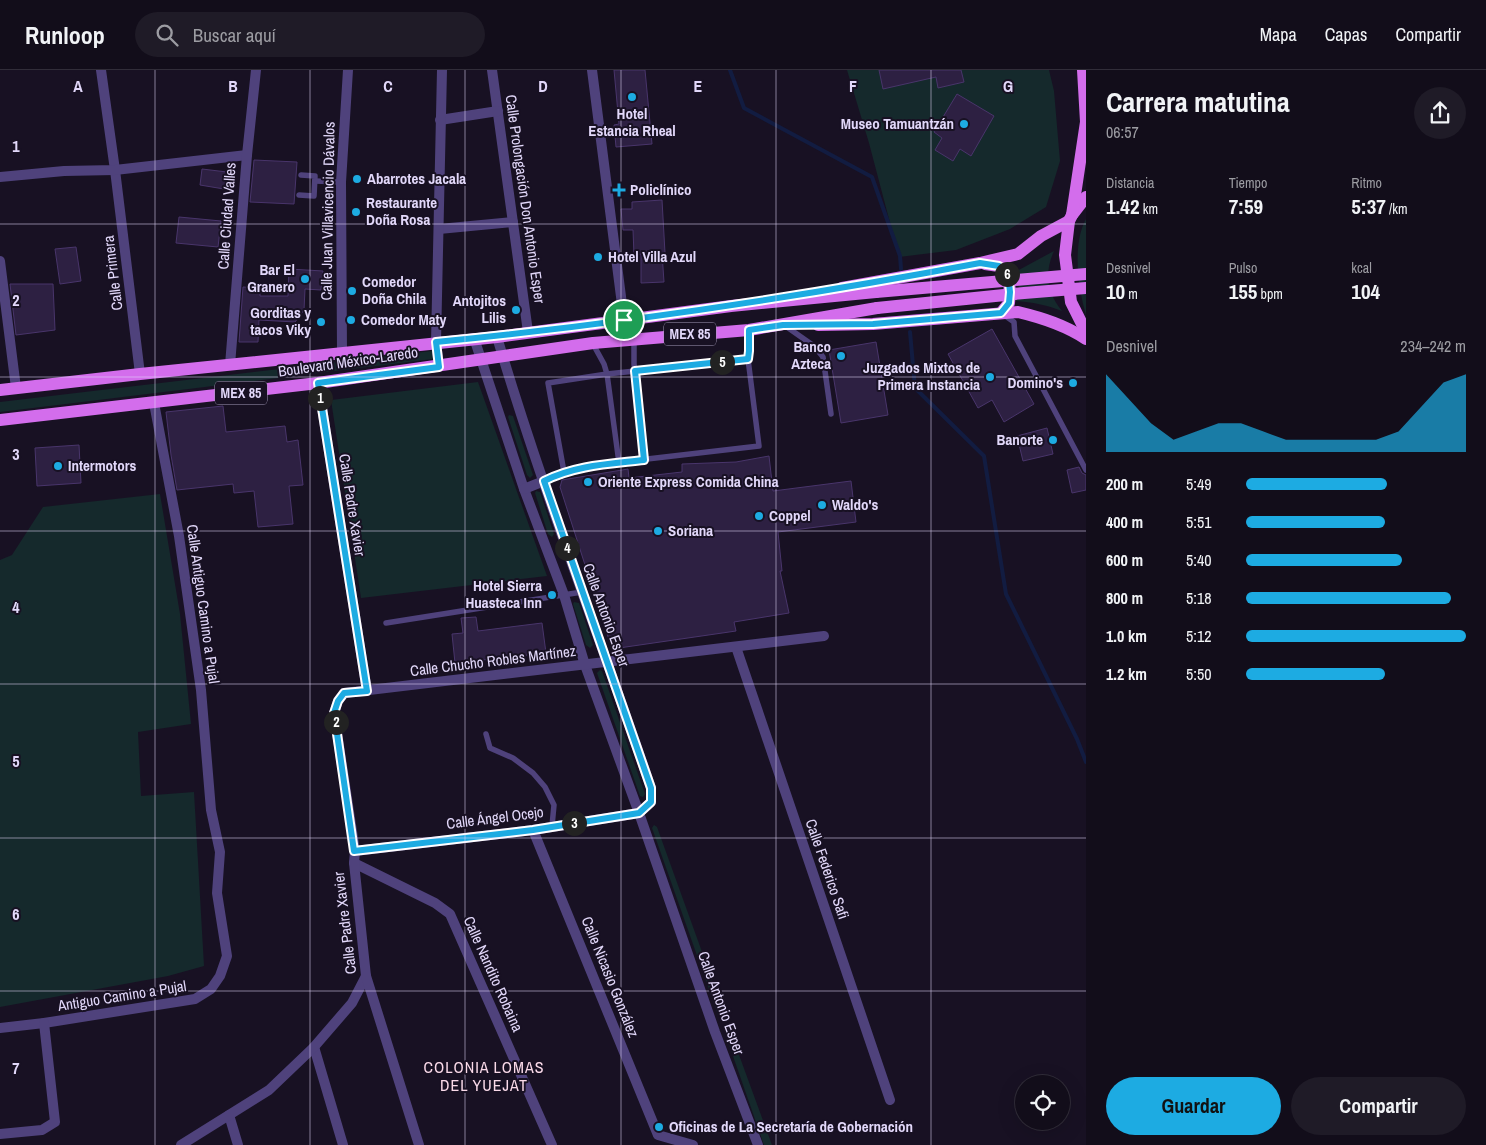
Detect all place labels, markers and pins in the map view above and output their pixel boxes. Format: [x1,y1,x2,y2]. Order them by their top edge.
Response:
marker: Hotel Estancia Rheal [626,91,638,103]
place label: Hotel Estancia Rheal [588,103,676,141]
place label: Museo Tamuantzán [841,113,954,134]
marker: Museo Tamuantzán [958,118,970,130]
place label: Abarrotes Jacala [367,168,466,189]
marker: Abarrotes Jacala [351,173,363,185]
place label: Policlínico [630,179,692,200]
marker: Policlínico [612,183,626,197]
place label: Restaurante Doña Rosa [366,192,437,230]
marker: Restaurante Doña Rosa [350,206,362,218]
place label: Hotel Villa Azul [608,246,696,267]
marker: Hotel Villa Azul [592,251,604,263]
place label: Bar El Granero [247,259,295,297]
pin: 6 [994,262,1020,286]
place label: Comedor Doña Chila [362,271,426,309]
marker: Bar El Granero [299,273,311,285]
marker: Comedor Doña Chila [346,285,358,297]
place label: Antojitos Lilis [453,290,506,328]
pin [603,299,645,341]
place label: Gorditas y tacos Viky [250,302,311,340]
marker: Antojitos Lilis [510,304,522,316]
place label: Comedor Maty [361,309,447,330]
marker: Comedor Maty [345,314,357,326]
marker: Gorditas y tacos Viky [315,316,327,328]
place label: Banco Azteca [791,336,831,374]
pin: 5 [710,350,734,374]
marker: Banco Azteca [835,350,847,362]
place label: Juzgados Mixtos de Primera Instancia [863,357,980,395]
marker: Juzgados Mixtos de Primera Instancia [984,371,996,383]
place label: Domino's [1007,372,1063,393]
marker: Domino's [1067,377,1079,389]
pin: 1 [308,386,332,410]
place label: Banorte [997,429,1043,450]
marker: Banorte [1047,434,1059,446]
place label: Intermotors [68,455,137,476]
marker: Intermotors [52,460,64,472]
place label: Oriente Express Comida China [598,471,779,492]
marker: Oriente Express Comida China [582,476,594,488]
place label: Waldo's [832,494,878,515]
marker: Waldo's [816,499,828,511]
place label: Coppel [769,505,811,526]
marker: Coppel [753,510,765,522]
place label: Soriana [668,520,713,541]
marker: Soriana [652,525,664,537]
pin: 4 [554,536,580,560]
place label: Hotel Sierra Huasteca Inn [465,575,542,613]
marker: Hotel Sierra Huasteca Inn [546,589,558,601]
pin: 2 [324,710,348,734]
pin: 3 [562,810,586,836]
place label: Oficinas de La Secretaría de Gobernación [669,1116,913,1137]
marker: Oficinas de La Secretaría de Gobernación [653,1121,665,1133]

